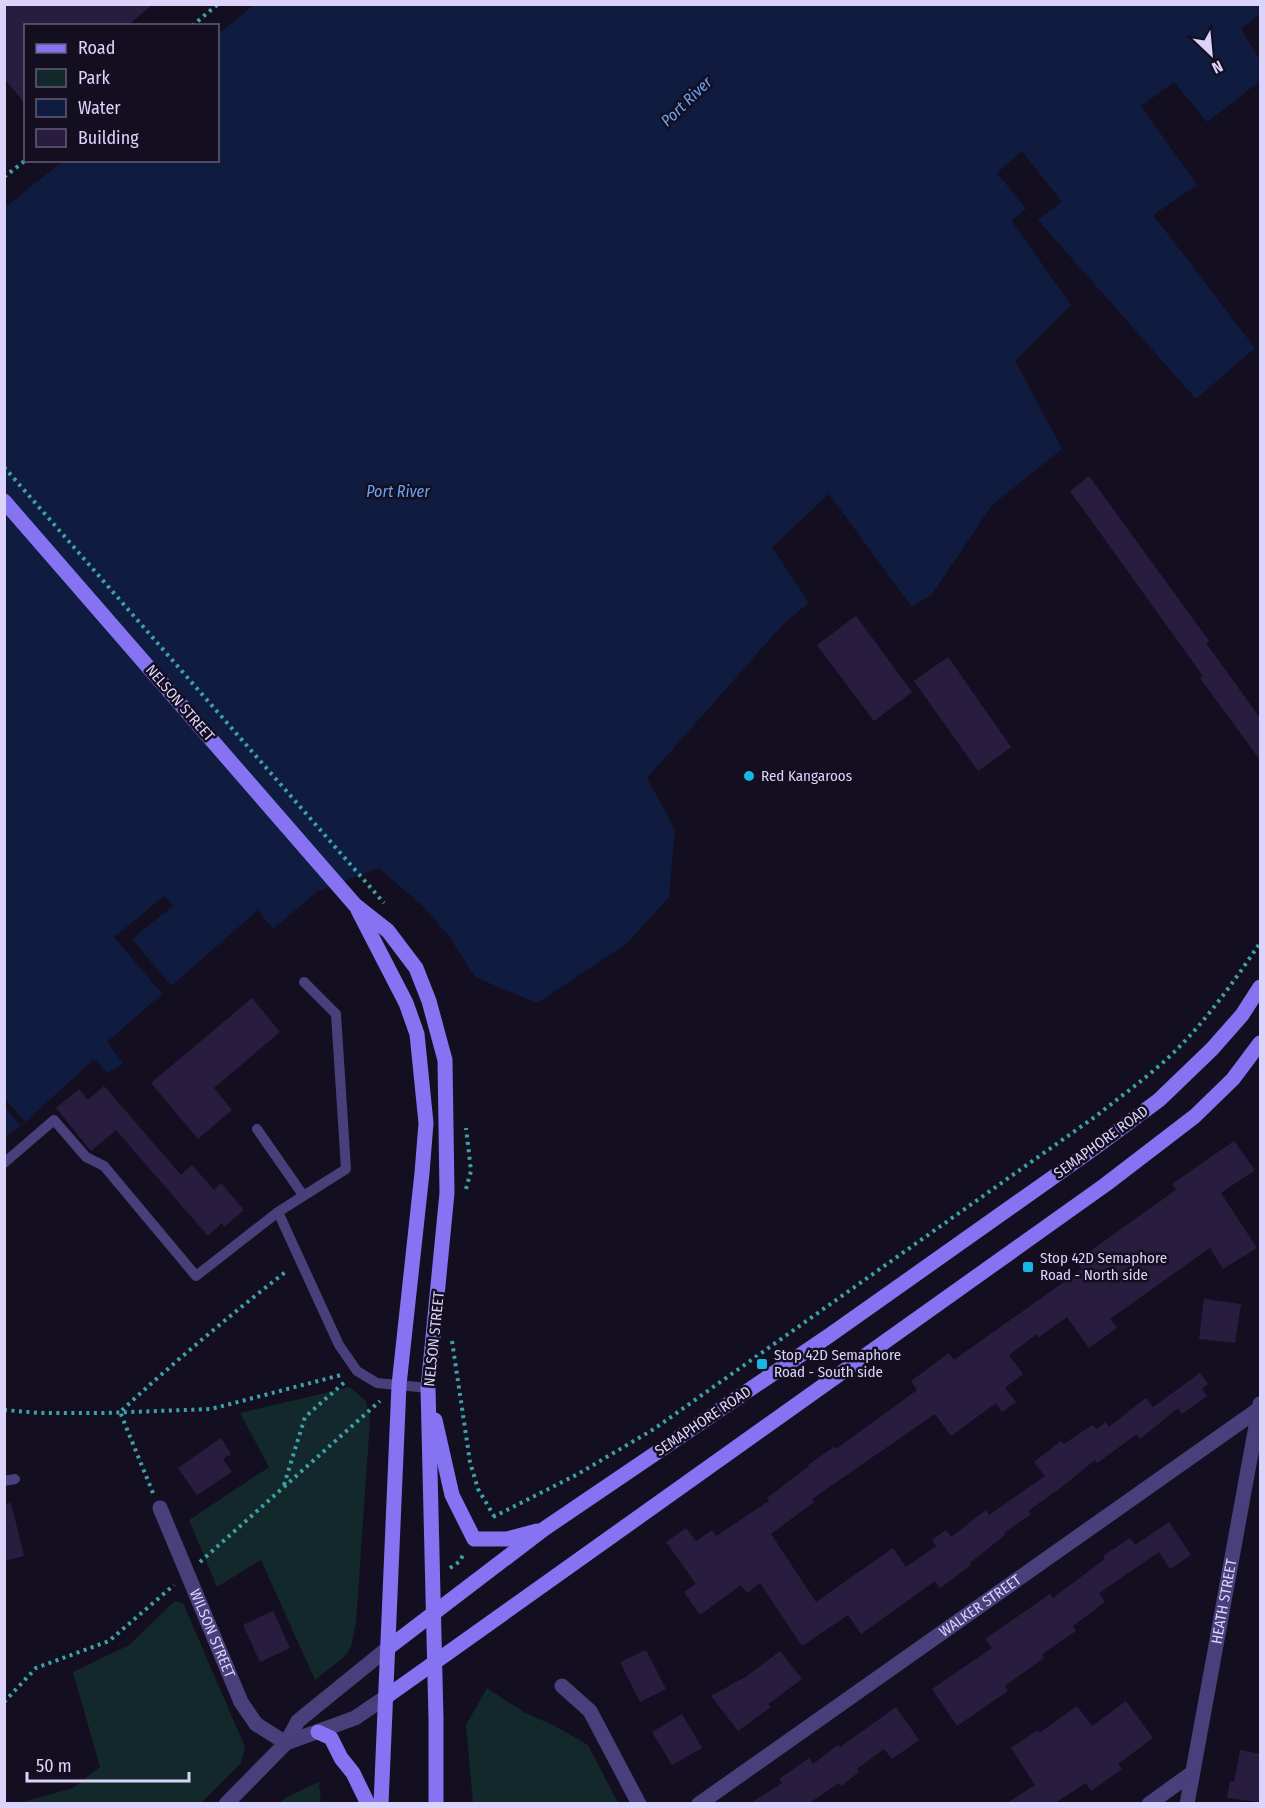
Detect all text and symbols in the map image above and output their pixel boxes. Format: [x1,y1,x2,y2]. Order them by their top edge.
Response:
legend [24,24,219,162]
north arrow [1181,24,1241,84]
text: Road [78,37,115,59]
text: N [1209,56,1226,78]
text: Park [78,67,111,89]
water label: Port River [657,72,716,130]
text: Water [78,97,121,119]
text: Building [78,127,139,149]
water label: Port River [366,482,430,501]
street label: NELSON STREET [142,661,218,745]
place label: Red Kangaroos [761,767,852,785]
marker: Red Kangaroos [742,769,756,783]
street label: SEMAPHORE ROAD [1050,1102,1152,1182]
place label: Stop 42D Semaphore Road - North side [1040,1249,1167,1284]
marker: Stop 42D Semaphore Road - North side [1021,1260,1035,1274]
street label: NELSON STREET [420,1291,448,1387]
place label: Stop 42D Semaphore Road - South side [774,1346,901,1381]
marker: Stop 42D Semaphore Road - South side [755,1357,769,1371]
street label: SEMAPHORE ROAD [652,1382,754,1460]
street label: HEATH STREET [1207,1557,1241,1645]
street label: WALKER STREET [936,1571,1024,1641]
street label: WILSON STREET [186,1586,239,1681]
scale bar [27,1745,189,1783]
text: 50 m [36,1755,72,1777]

